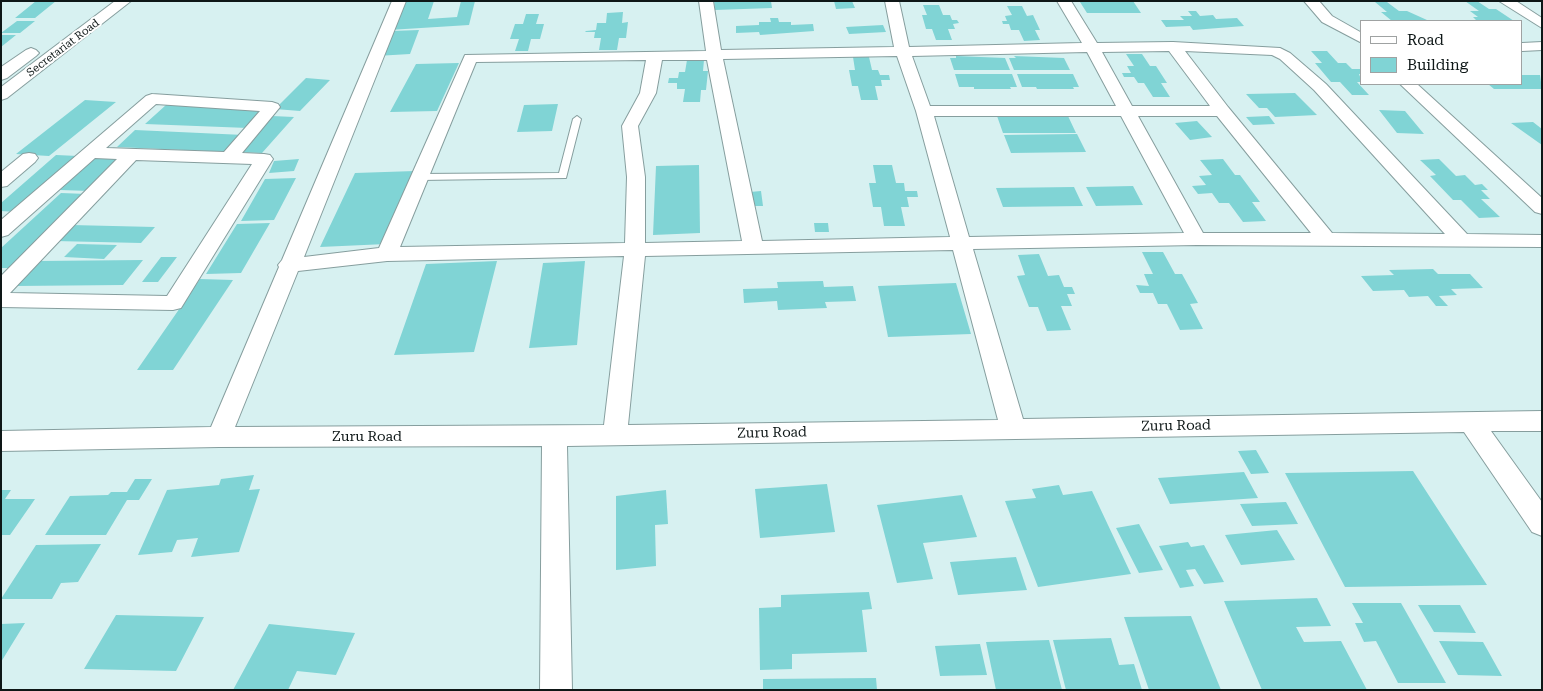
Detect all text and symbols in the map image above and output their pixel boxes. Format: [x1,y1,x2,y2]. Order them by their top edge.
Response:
street label: Secretariat Road [24,16,102,80]
legend [1360,20,1523,85]
text: Road [1407,31,1444,49]
text: Building [1407,56,1468,74]
street label: Zuru Road [1141,417,1211,435]
street label: Zuru Road [737,424,807,442]
street label: Zuru Road [332,429,402,445]

